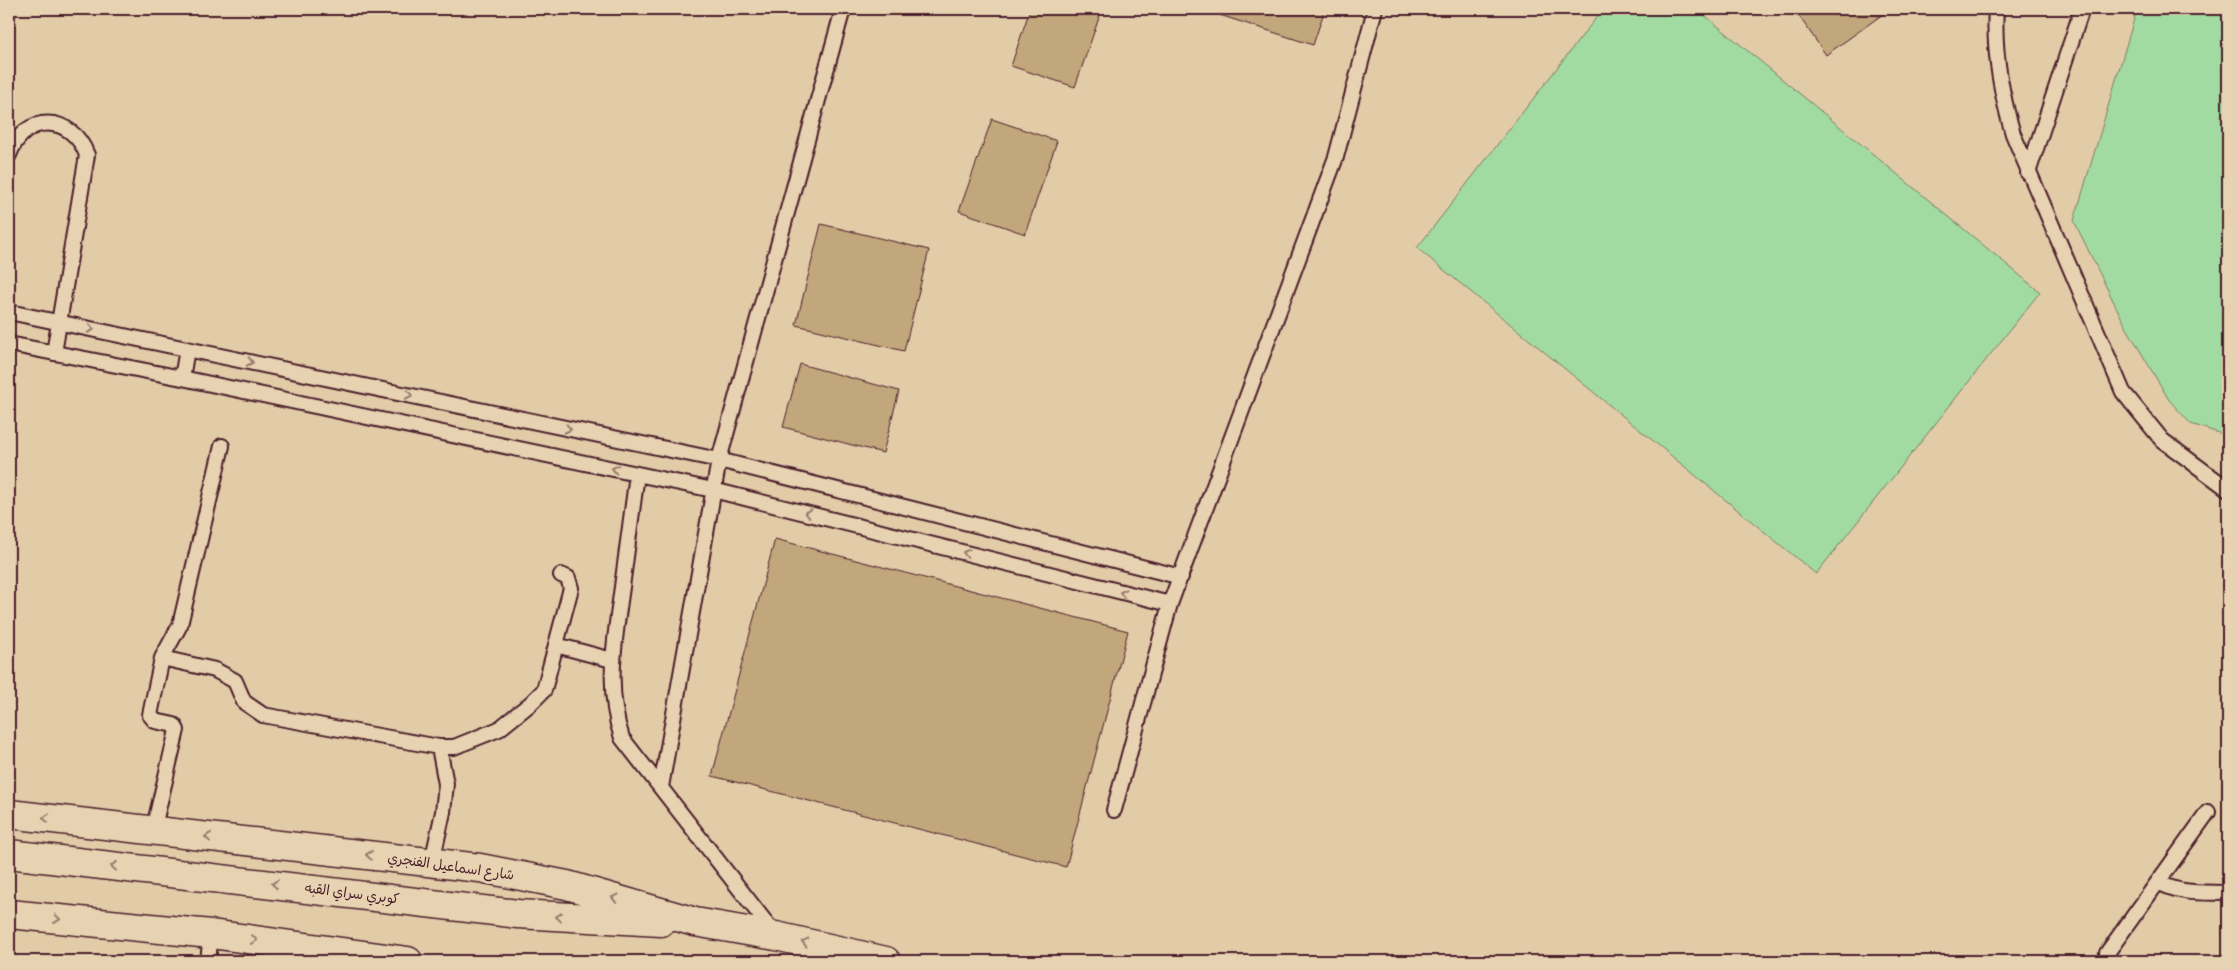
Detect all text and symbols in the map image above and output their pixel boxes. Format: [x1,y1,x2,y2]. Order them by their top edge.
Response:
one-way arrow [86,323,95,334]
one-way arrow [245,356,254,367]
one-way arrow [404,390,413,400]
one-way arrow [564,423,572,433]
one-way arrow [611,465,620,475]
one-way arrow [804,509,812,519]
one-way arrow [961,548,970,559]
one-way arrow [1120,588,1128,598]
one-way arrow [42,813,50,824]
one-way arrow [203,832,211,843]
street label: شارع اسماعيل الفنجري [386,847,516,886]
one-way arrow [365,850,373,861]
one-way arrow [109,861,117,872]
street label: كوبري سراي القبه [303,877,400,910]
one-way arrow [271,879,279,890]
one-way arrow [611,893,619,904]
one-way arrow [555,912,563,923]
one-way arrow [54,913,62,924]
one-way arrow [250,934,258,945]
one-way arrow [800,937,809,948]

